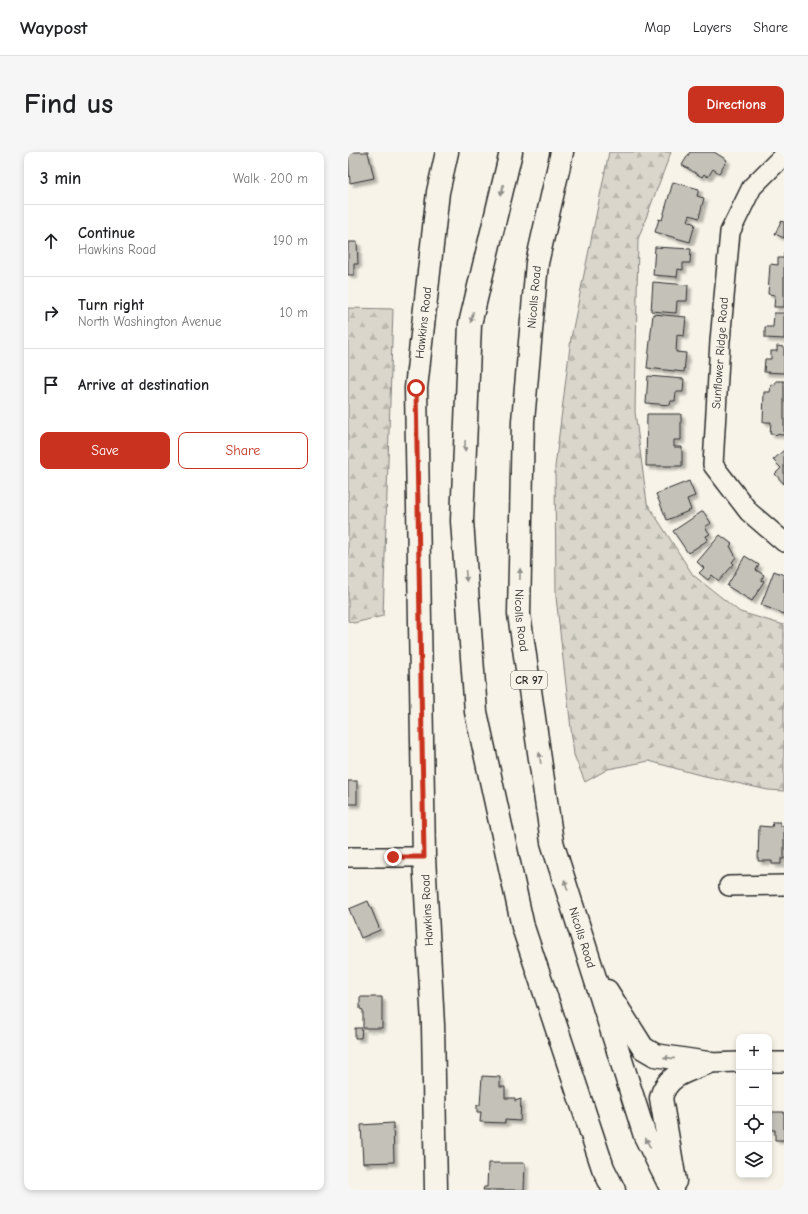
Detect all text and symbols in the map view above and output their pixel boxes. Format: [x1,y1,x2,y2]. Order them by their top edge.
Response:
text: Waypost [20,17,88,39]
text: Map [644,19,671,36]
text: Layers [693,19,731,36]
text: Share [753,19,788,36]
button: Directions [688,86,784,123]
text: Find us [24,88,113,120]
text: 3 min [40,169,81,188]
text: Walk · 200 m [233,171,308,186]
one-way arrow [498,184,504,196]
text: Continue [78,224,135,242]
icon: ahead [40,230,62,252]
text: 190 m [273,233,308,248]
text: Hawkins Road [78,242,156,257]
street label: Nicolls Road [524,265,544,329]
street label: Hawkins Road [412,286,434,359]
text: Turn right [78,296,144,314]
street label: Sunflower Ridge Road [709,297,731,409]
icon: right [40,302,62,324]
text: 10 m [280,305,308,320]
one-way arrow [469,311,475,323]
text: North Washington Avenue [78,314,221,329]
icon: arrive [40,374,62,396]
text: Arrive at destination [78,376,209,394]
route start [407,379,425,397]
button: Save [40,432,170,469]
button: Share [178,432,308,469]
one-way arrow [462,440,468,453]
one-way arrow [517,567,523,580]
one-way arrow [462,570,469,582]
street label: Nicolls Road [512,589,531,653]
road number: CR 97 [511,671,547,689]
one-way arrow [537,752,543,764]
route end [384,848,402,866]
street label: Hawkins Road [418,874,436,946]
one-way arrow [563,879,569,891]
street label: Nicolls Road [566,905,598,970]
map controls [736,1034,772,1178]
button: + [736,1034,772,1070]
one-way arrow [663,1055,675,1061]
button: − [736,1070,772,1106]
button: locate [736,1106,772,1142]
one-way arrow [645,1137,651,1148]
button: layers [736,1142,772,1178]

